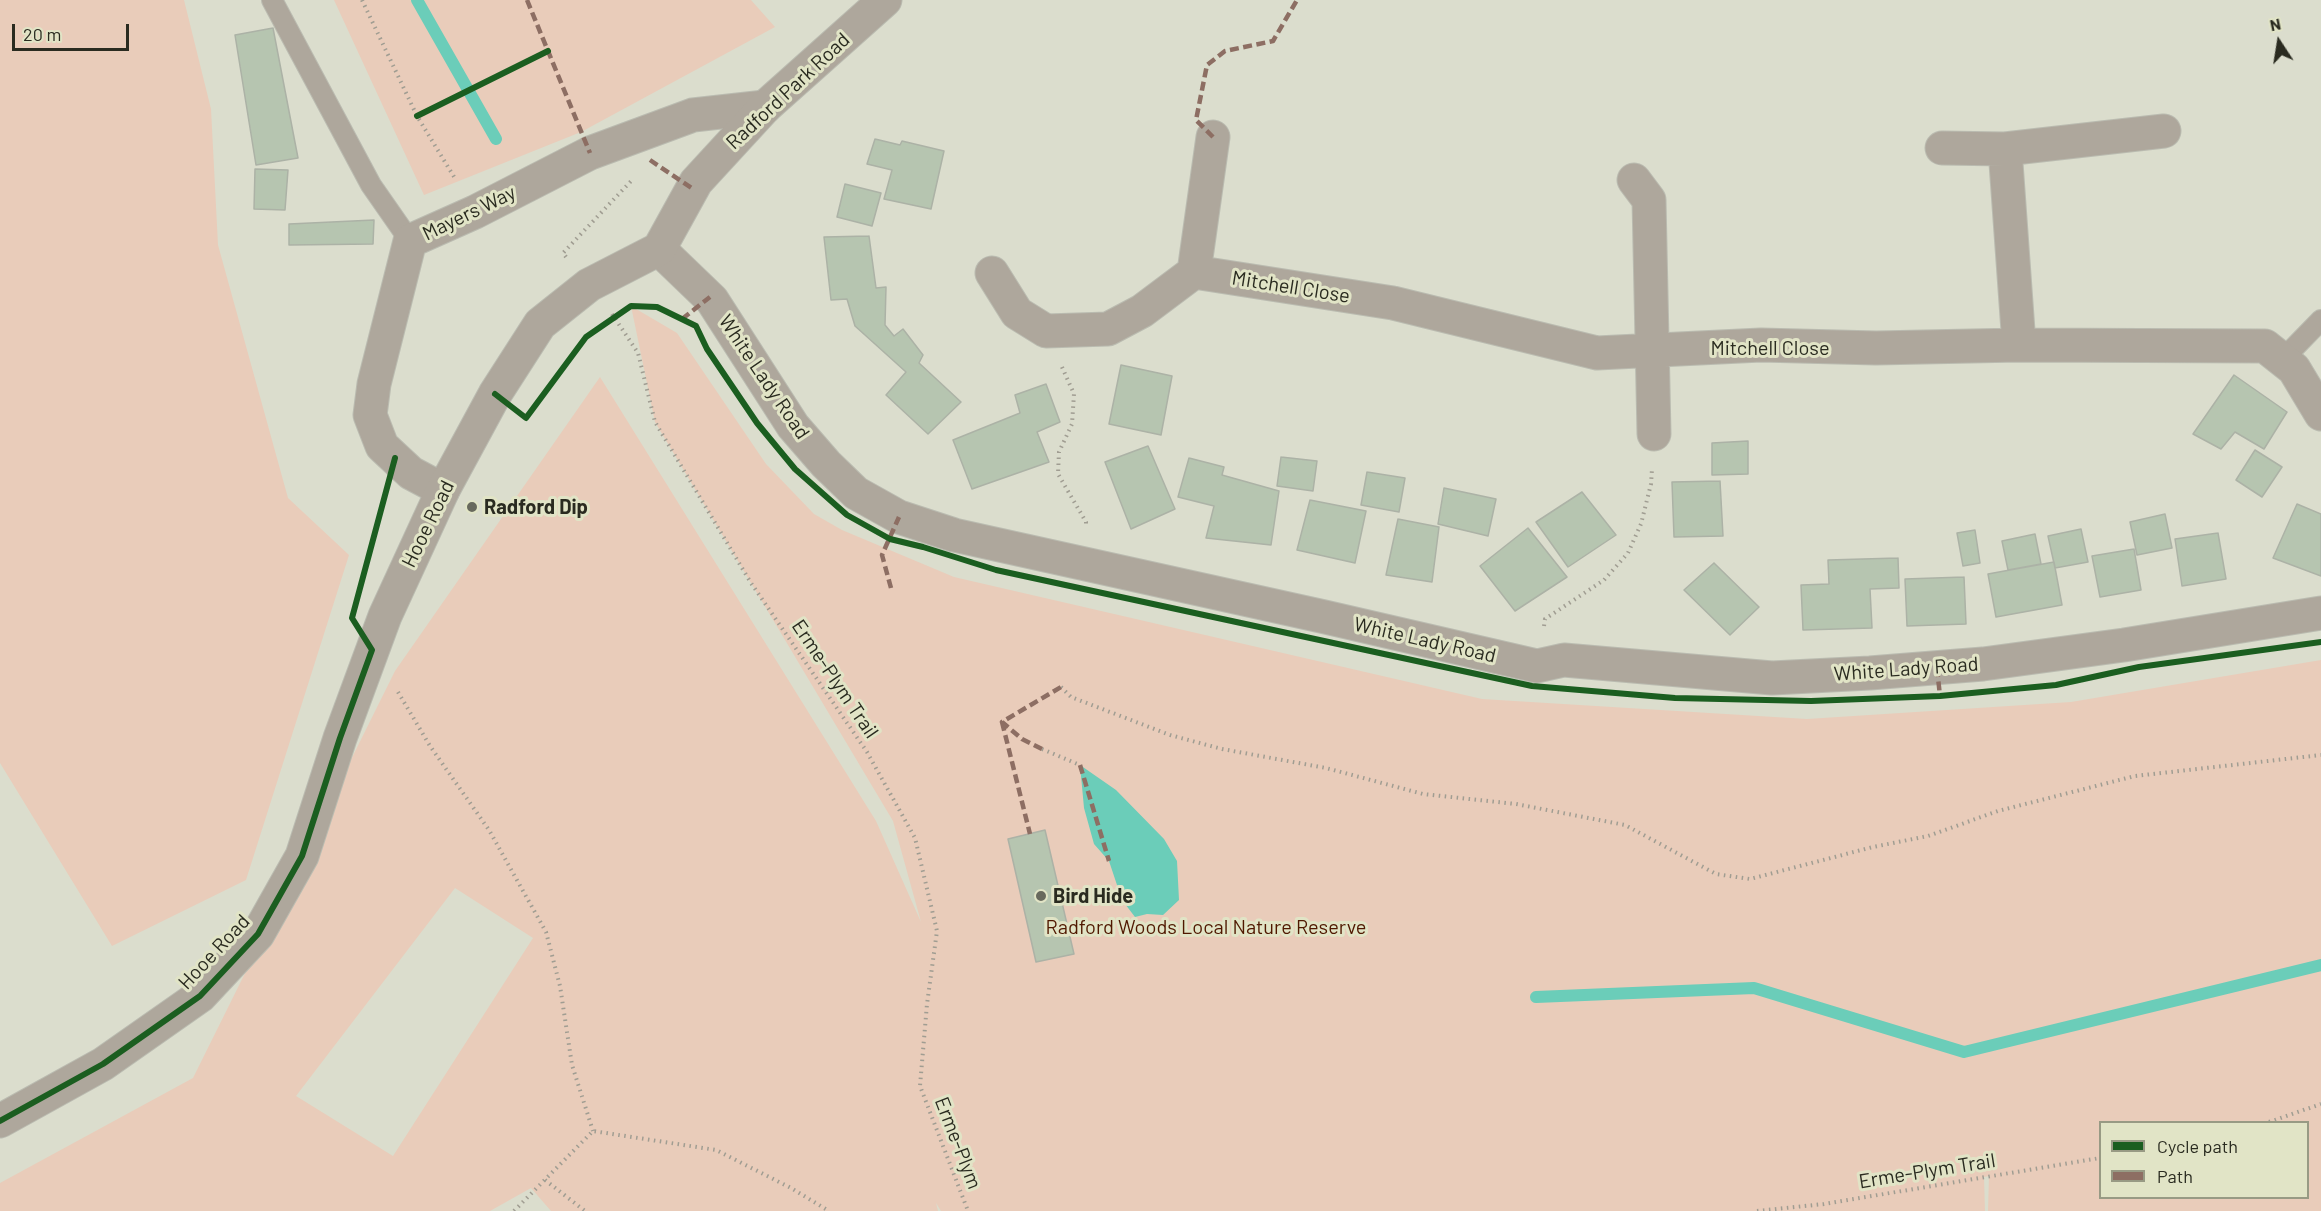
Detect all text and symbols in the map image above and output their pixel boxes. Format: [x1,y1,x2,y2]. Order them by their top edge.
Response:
scale bar [15,12,132,50]
north arrow [2249,12,2309,72]
text: N [2268,14,2282,34]
text: 20 m [23,23,61,45]
street label: Radford Park Road [721,28,855,154]
street label: Mayers Way [418,180,520,246]
street label: Mitchell Close [1230,266,1352,308]
street label: White Lady Road [714,310,814,444]
street label: Mitchell Close [1710,336,1830,360]
street label: Hooe Road [397,477,459,571]
place label: Radford Dip [484,495,588,519]
marker: Radford Dip [465,500,479,514]
street label: White Lady Road [1352,612,1498,668]
street label: Erme-Plym Trail [786,615,884,743]
street label: White Lady Road [1833,652,1979,686]
place label: Bird Hide [1053,884,1133,908]
marker: Bird Hide [1034,889,1048,903]
street label: Hooe Road [173,910,255,994]
park label: Radford Woods Local Nature Reserve [1045,915,1367,939]
street label: Erme-Plym [930,1094,986,1192]
legend [2099,1121,2309,1199]
text: Cycle path [2157,1135,2238,1157]
street label: Erme-Plym Trail [1857,1148,1997,1194]
text: Path [2157,1165,2193,1187]

